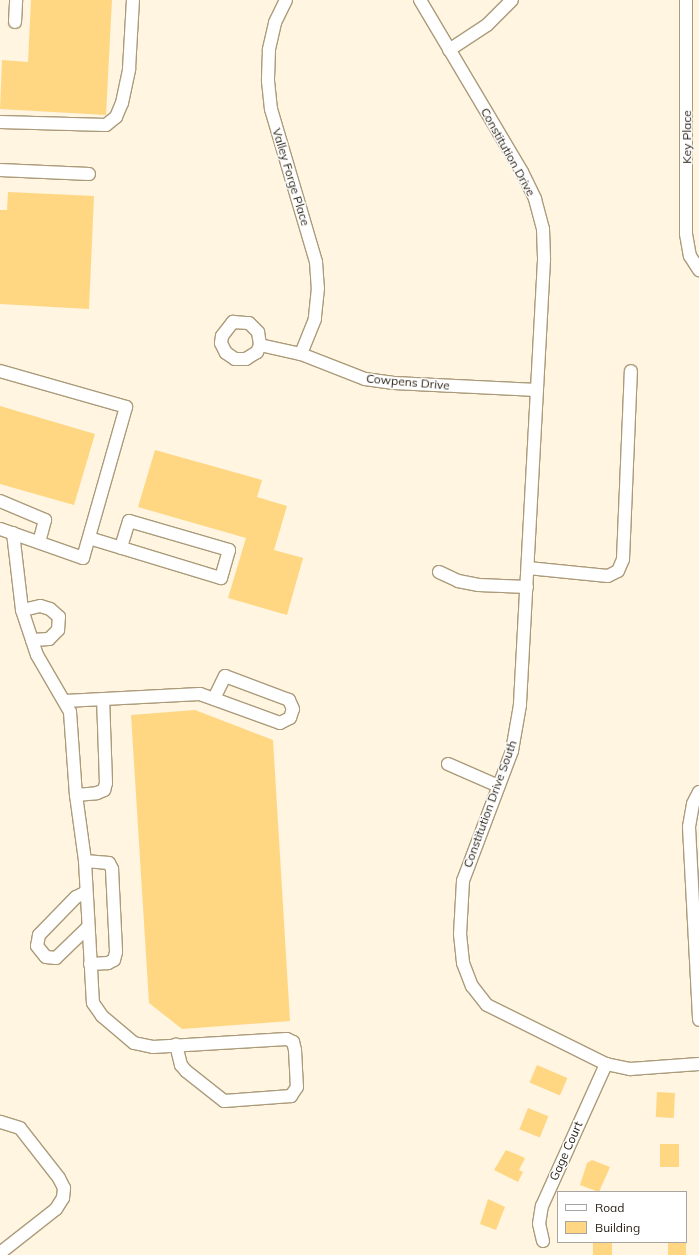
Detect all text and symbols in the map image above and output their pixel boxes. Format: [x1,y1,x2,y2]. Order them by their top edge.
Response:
street label: Constitution Drive [478,105,538,199]
street label: Key Place [680,110,694,164]
street label: Valley Forge Place [269,126,313,228]
street label: Cowpens Drive [366,371,450,393]
street label: Constitution Drive South [460,738,520,870]
street label: Gage Court [547,1119,585,1183]
legend [557,1191,687,1243]
text: Road [595,1200,624,1215]
text: Building [595,1220,640,1235]

